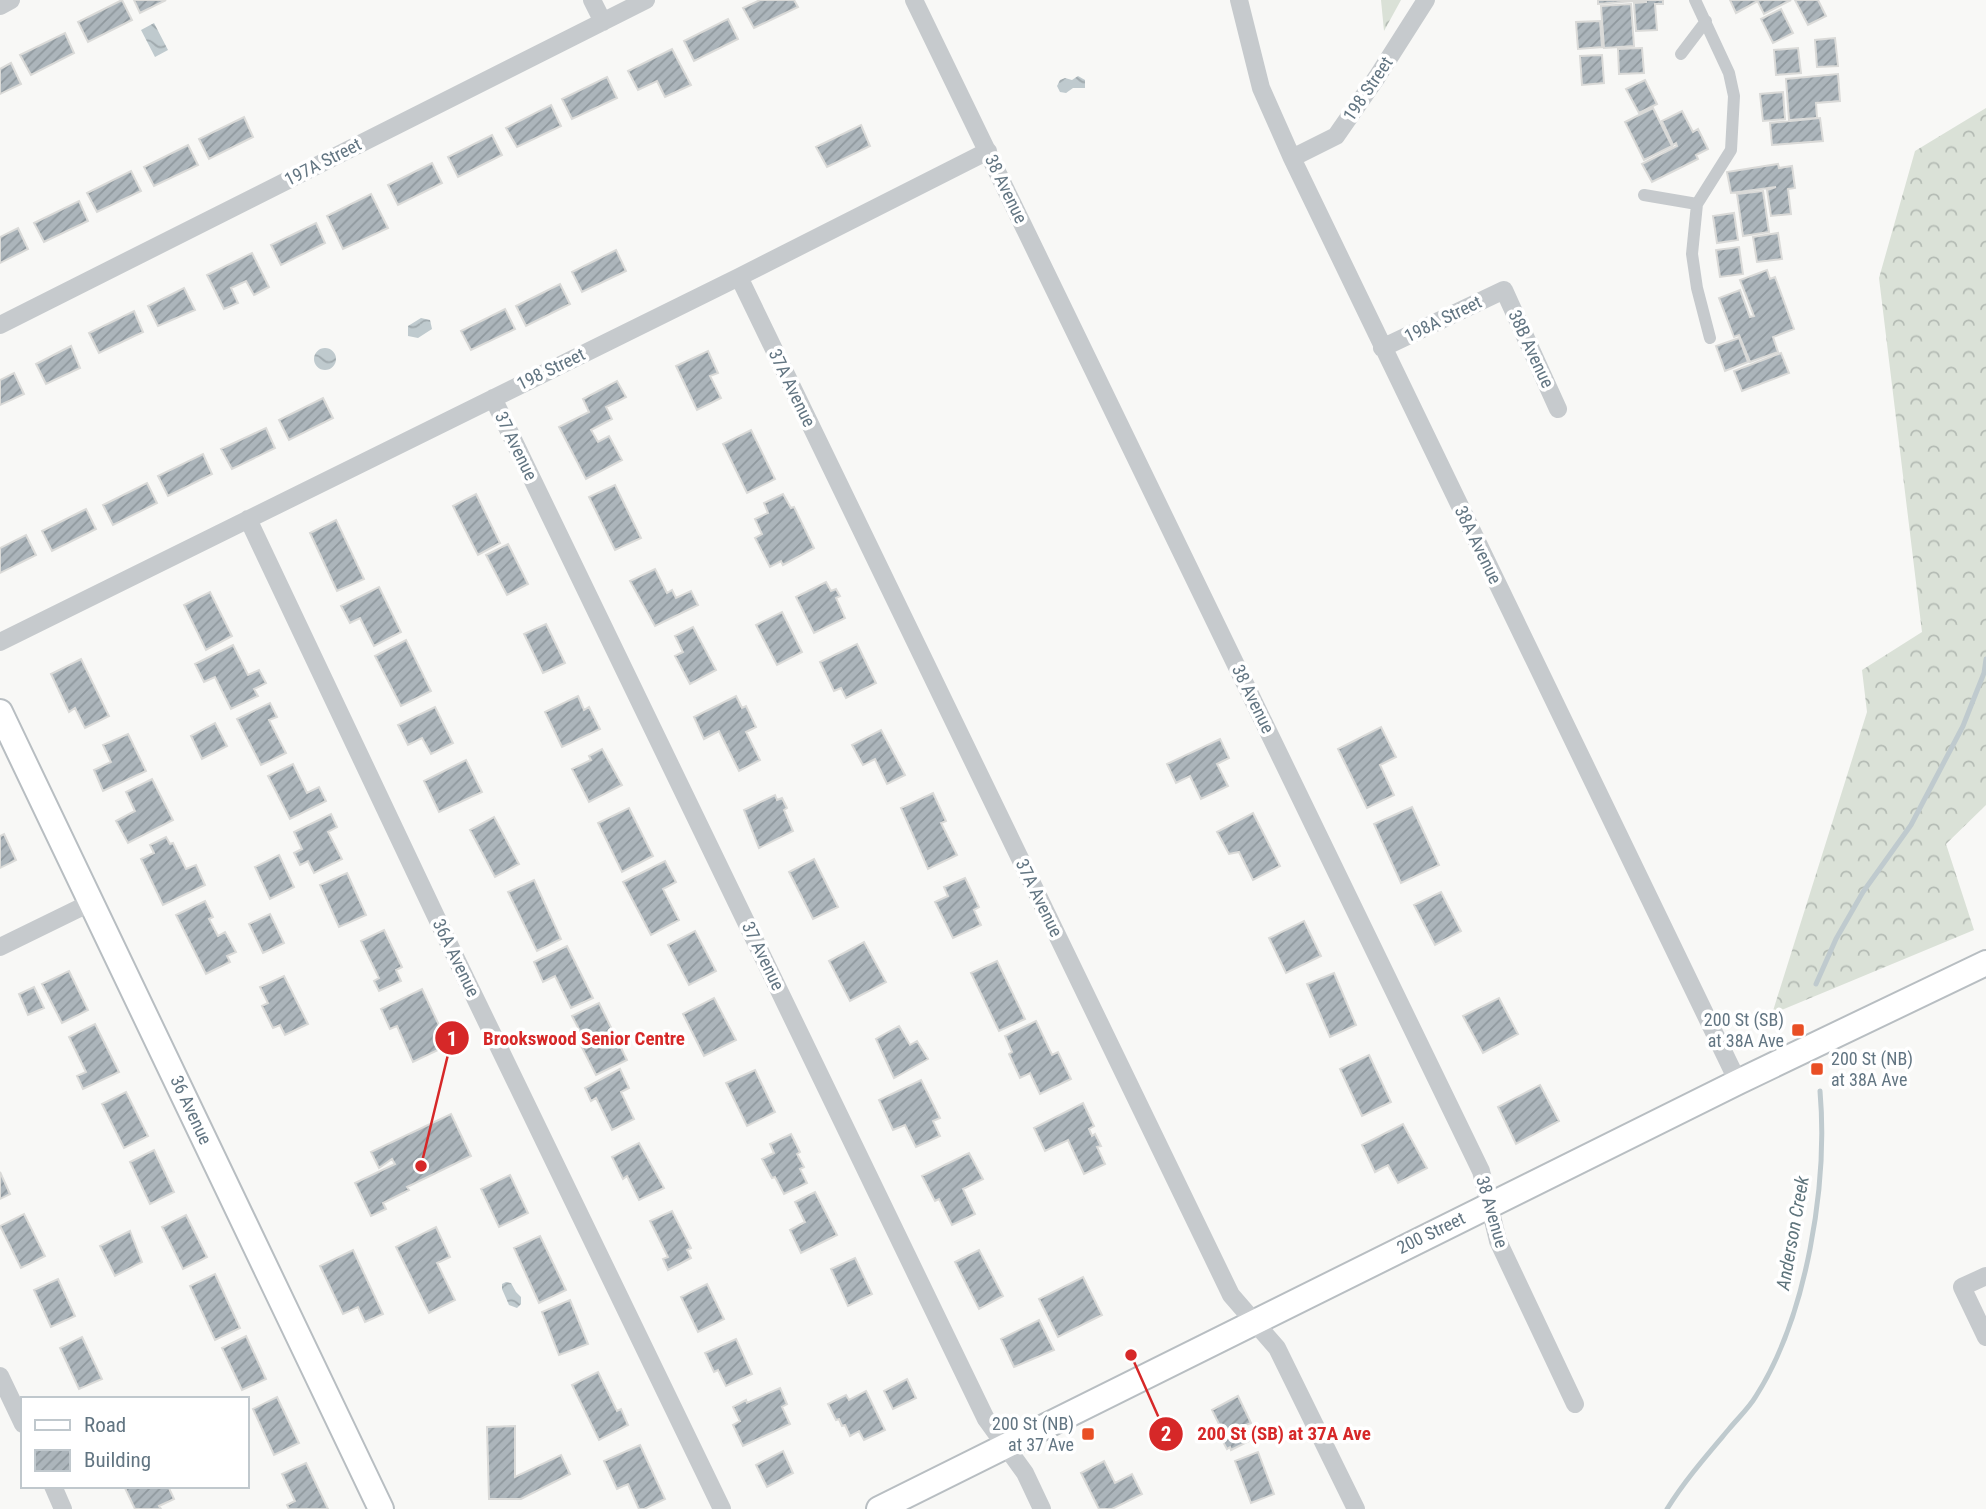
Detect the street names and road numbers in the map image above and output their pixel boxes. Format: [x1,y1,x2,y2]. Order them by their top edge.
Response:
street label: 198 Street [1338,53,1397,125]
street label: 197A Street [281,133,365,190]
street label: 38 Avenue [981,151,1032,227]
street label: 198A Street [1401,291,1485,346]
street label: 38B Avenue [1504,306,1559,391]
street label: 198 Street [513,343,588,394]
street label: 37A Avenue [765,345,820,430]
street label: 37 Avenue [491,408,542,484]
street label: 38A Avenue [1451,502,1506,587]
street label: 38 Avenue [1228,661,1279,737]
street label: 37A Avenue [1012,855,1067,940]
street label: 36A Avenue [429,915,484,1000]
street label: 37 Avenue [738,918,789,994]
street label: 36 Avenue [166,1072,217,1148]
street label: 38 Avenue [1472,1174,1513,1250]
street label: 200 Street [1393,1207,1468,1258]

